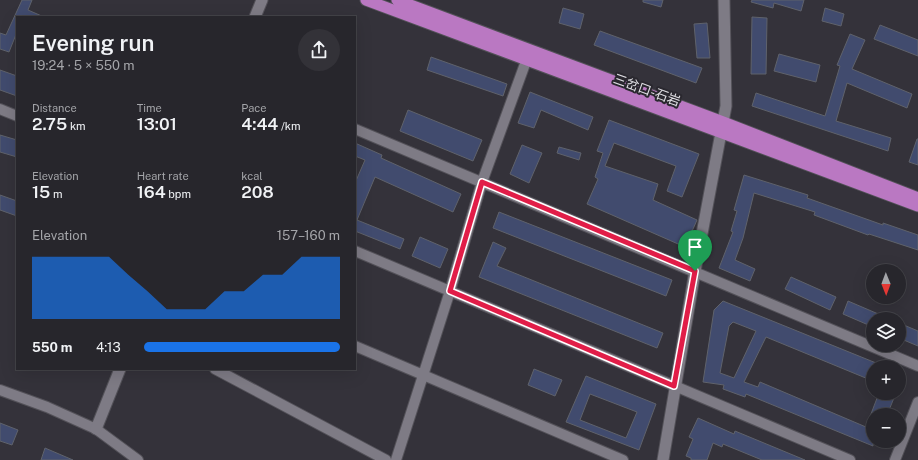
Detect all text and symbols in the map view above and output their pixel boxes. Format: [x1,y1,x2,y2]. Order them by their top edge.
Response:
button: share [298,29,340,71]
text: Evening run [32,30,154,56]
text: 19:24 · 5 × 550 m [32,58,134,73]
street label: 三岔口-石岩 [612,71,682,109]
text: Distance [32,102,77,114]
text: Time [137,102,162,114]
text: Pace [241,102,266,114]
text: 2.75 [32,114,67,134]
text: 13:01 [137,114,177,134]
text: 4:44 [241,114,278,134]
text: km [67,120,86,132]
text: /km [278,120,301,132]
text: Elevation [32,170,79,182]
text: Heart rate [137,170,189,182]
text: kcal [241,170,263,182]
text: 15 [32,182,50,202]
text: 164 [137,182,166,202]
text: 208 [241,182,274,202]
text: m [50,188,63,200]
text: bpm [166,188,191,200]
text: Elevation [32,228,87,243]
text: 157–160 m [277,228,340,243]
pin [678,230,712,271]
icon: arrive [684,236,706,258]
north arrow [866,264,906,304]
map controls [866,264,906,448]
button: layers [866,312,906,352]
text: 550 m [32,340,73,355]
text: 4:13 [96,340,121,355]
button: + [866,360,906,400]
button: − [866,408,906,448]

